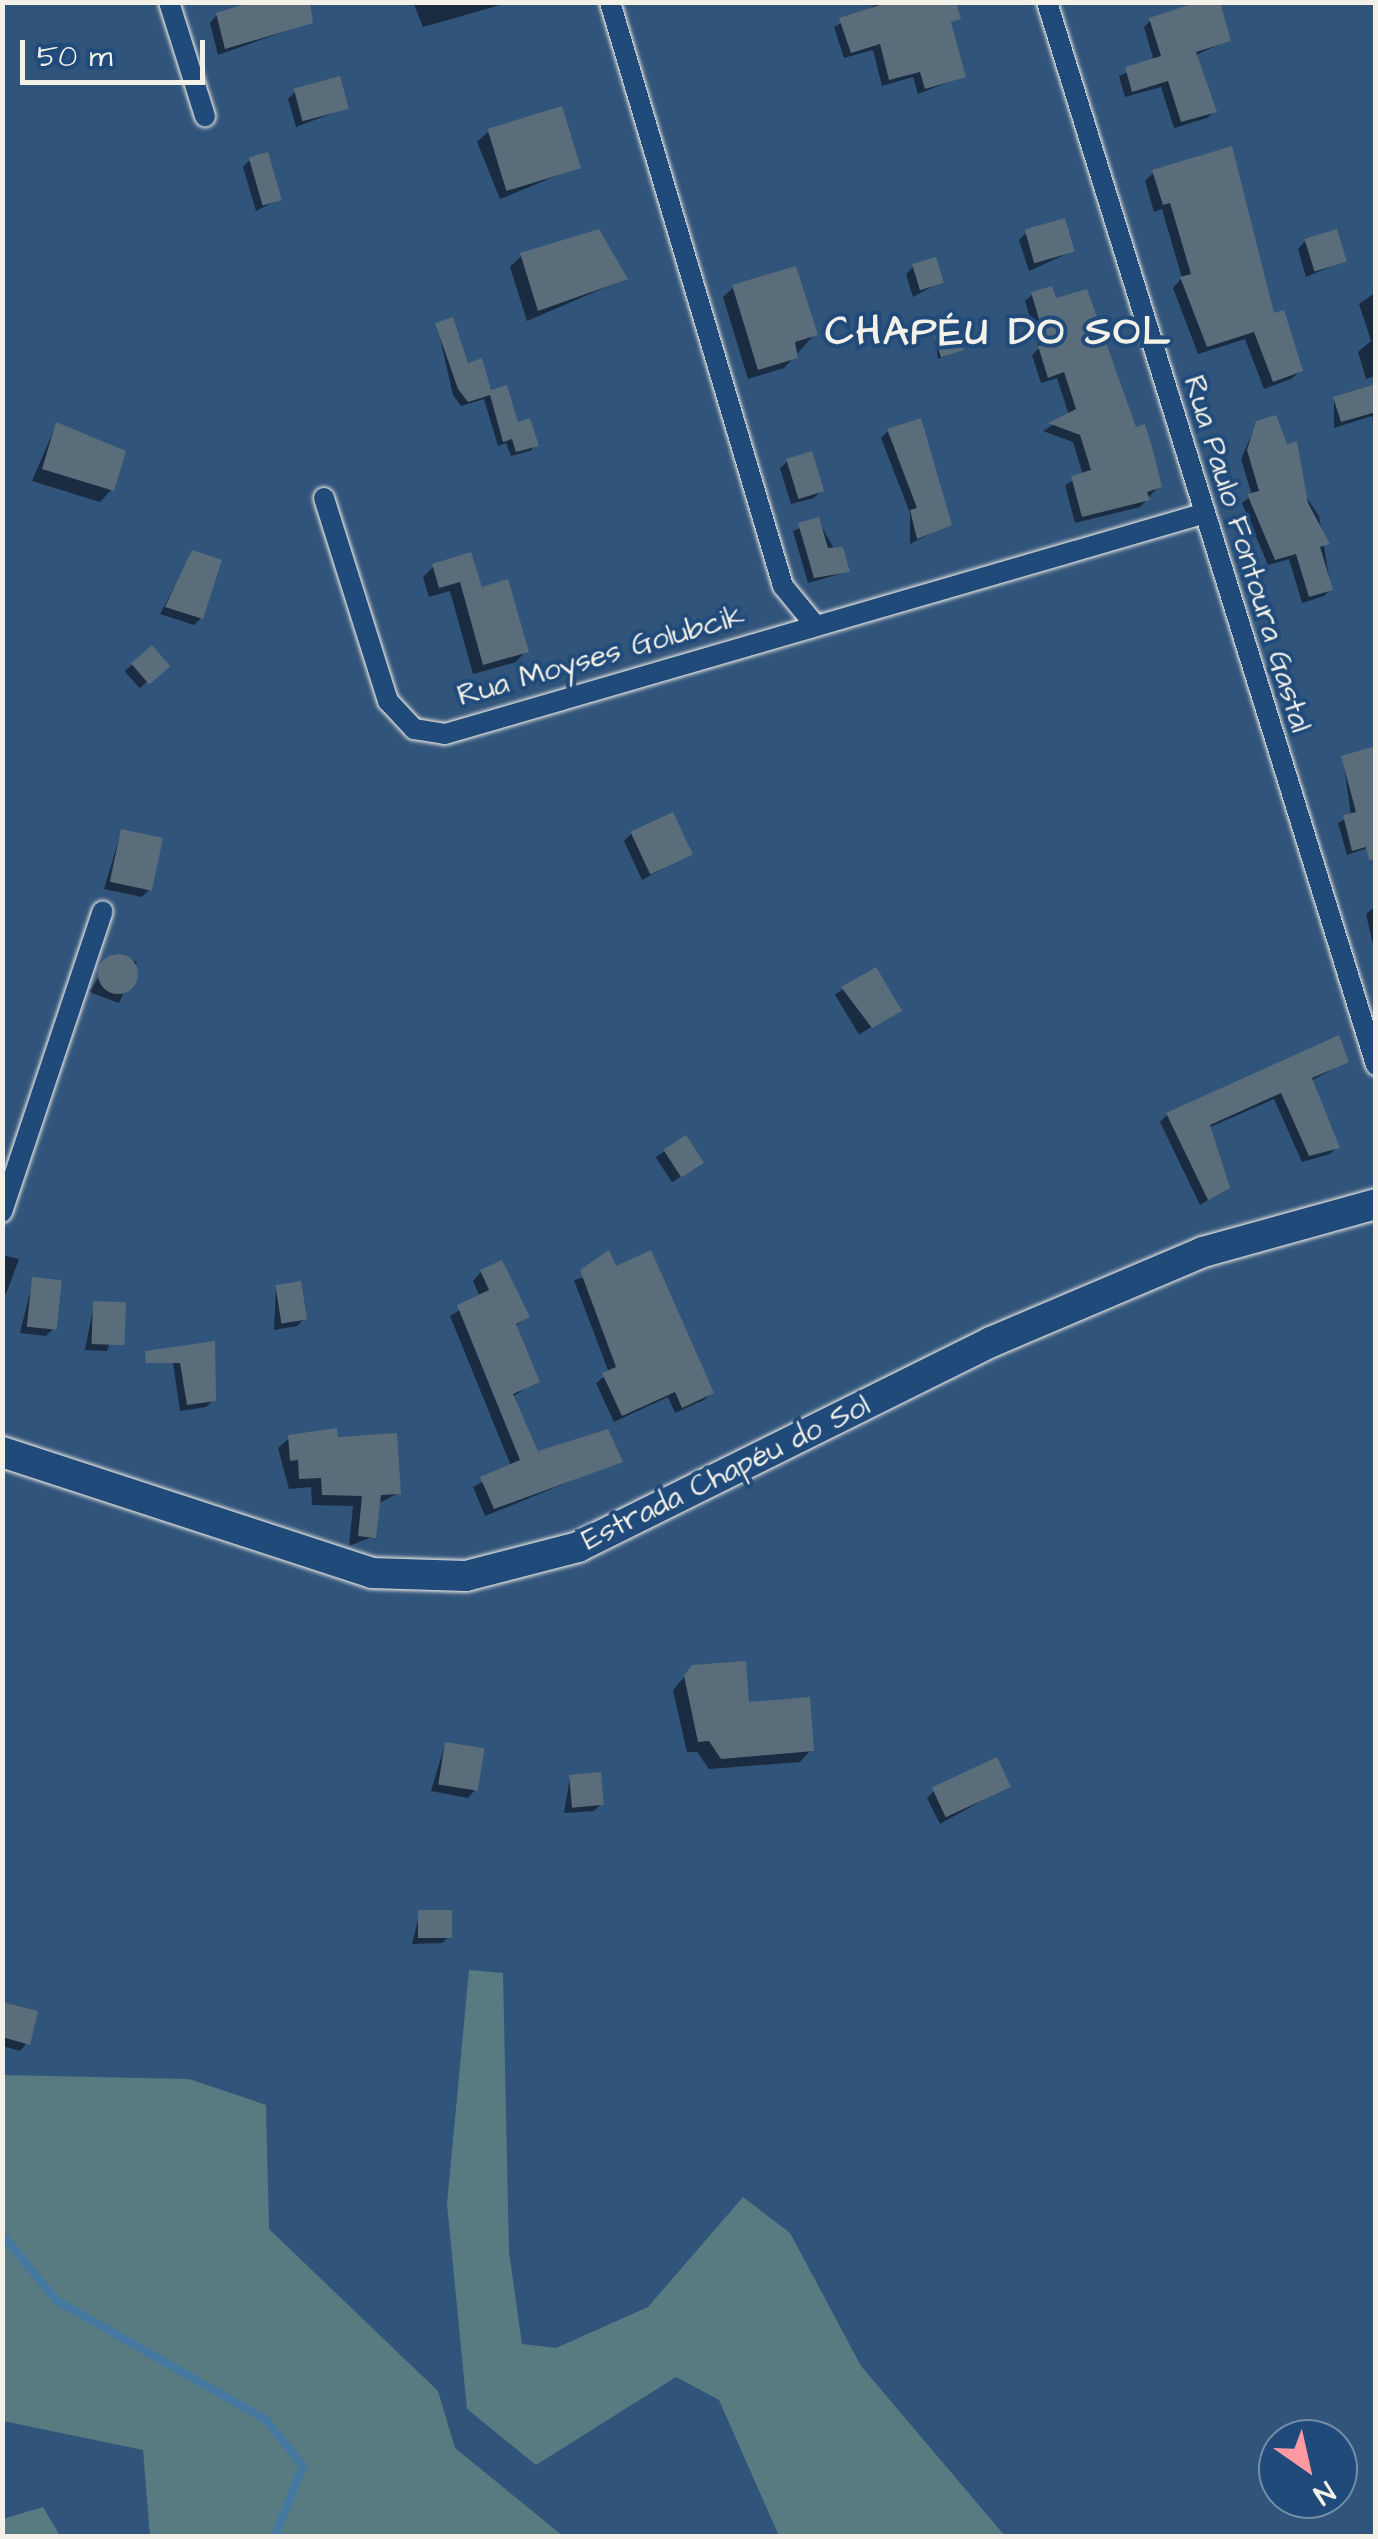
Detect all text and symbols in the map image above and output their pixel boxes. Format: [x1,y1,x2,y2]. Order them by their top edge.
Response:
scale bar [25,20,210,82]
text: 50 m [37,36,113,78]
district label: CHAPÉU DO SOL [825,309,1173,357]
street label: Rua Paulo Fontoura Gastal [1176,371,1318,737]
street label: Rua Moyses Golubcik [453,598,749,714]
street label: Estrada Chapéu do Sol [576,1388,876,1558]
north arrow [1258,2419,1358,2519]
text: N [1306,2472,1342,2514]

